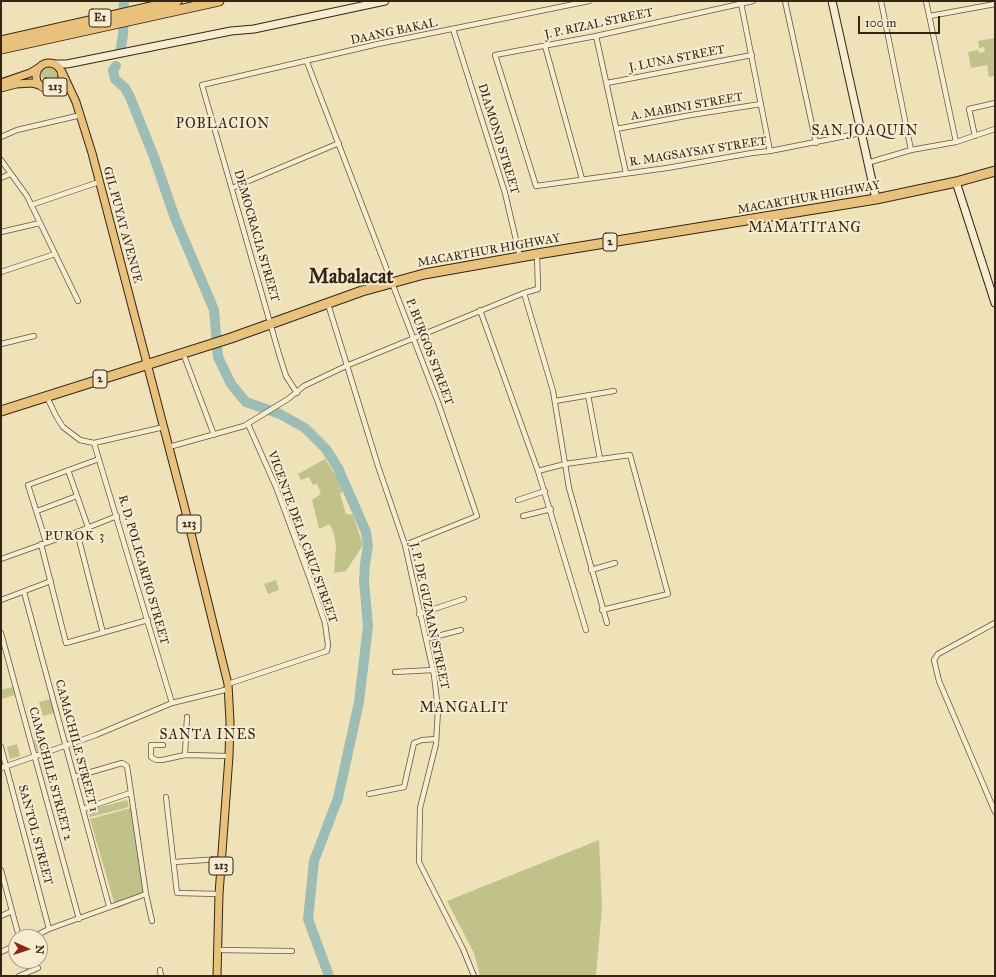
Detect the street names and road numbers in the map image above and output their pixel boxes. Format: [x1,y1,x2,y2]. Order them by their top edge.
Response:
street label: J. P. RIZAL STREET [543,5,655,43]
road number: E1 [89,9,111,27]
street label: DAANG BAKAL [349,16,439,48]
street label: J. LUNA STREET [628,43,726,75]
road number: 213 [43,78,67,96]
street label: DIAMOND STREET [474,82,522,196]
street label: A. MABINI STREET [630,90,744,124]
street label: R. MAGSAYSAY STREET [628,134,768,170]
street label: GIL PUYAT AVENUE [99,165,145,285]
street label: DEMOCRACIA STREET [230,168,282,304]
street label: MACARTHUR HIGHWAY [737,178,881,218]
street label: MACARTHUR HIGHWAY [417,231,561,271]
road number: 2 [603,233,617,251]
street label: P. BURGOS STREET [402,297,456,407]
road number: 2 [93,370,107,388]
street label: VICENTE DELA CRUZ STREET [264,449,340,625]
street label: R. D. POLICARPIO STREET [115,494,171,646]
road number: 213 [177,515,201,533]
street label: J. P. DE GUZMAN STREET [406,541,452,691]
street label: CAMACHILE STREET 1 [51,678,101,814]
street label: CAMACHILE STREET 2 [25,706,75,842]
street label: SANTOL STREET [15,783,55,887]
road number: 213 [209,857,233,875]

